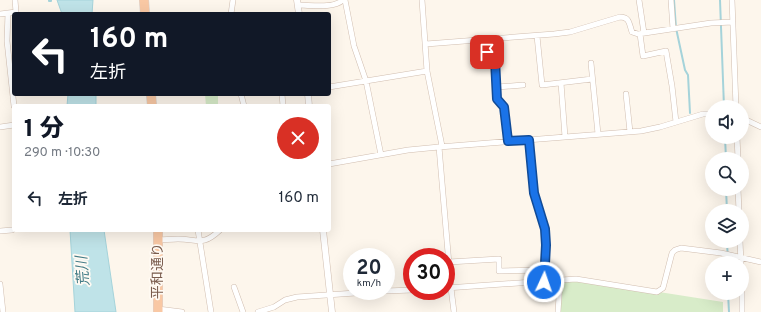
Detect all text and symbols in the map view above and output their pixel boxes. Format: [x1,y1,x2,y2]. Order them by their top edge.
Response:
text: 160 m [90,22,168,58]
icon: left [24,28,76,80]
pin [470,35,504,69]
icon: arrive [476,41,498,63]
text: 左折 [90,62,126,85]
map controls [705,100,749,300]
button: sound [705,100,749,144]
text: 1 分 [24,115,64,145]
button: close [277,117,319,159]
text: 290 m · 10:30 [24,145,100,161]
button: search [705,152,749,196]
icon: left [24,187,46,209]
text: 160 m [279,189,319,208]
text: 左折 [58,191,88,210]
button: layers [705,204,749,248]
street label: 平和通り [150,243,167,299]
speed limit sign: 30 [403,248,455,300]
water label: 荒川 [73,253,95,287]
text: 20 [356,256,382,282]
button: + [705,256,749,300]
position arrow [523,261,565,303]
text: km/h [357,277,381,290]

